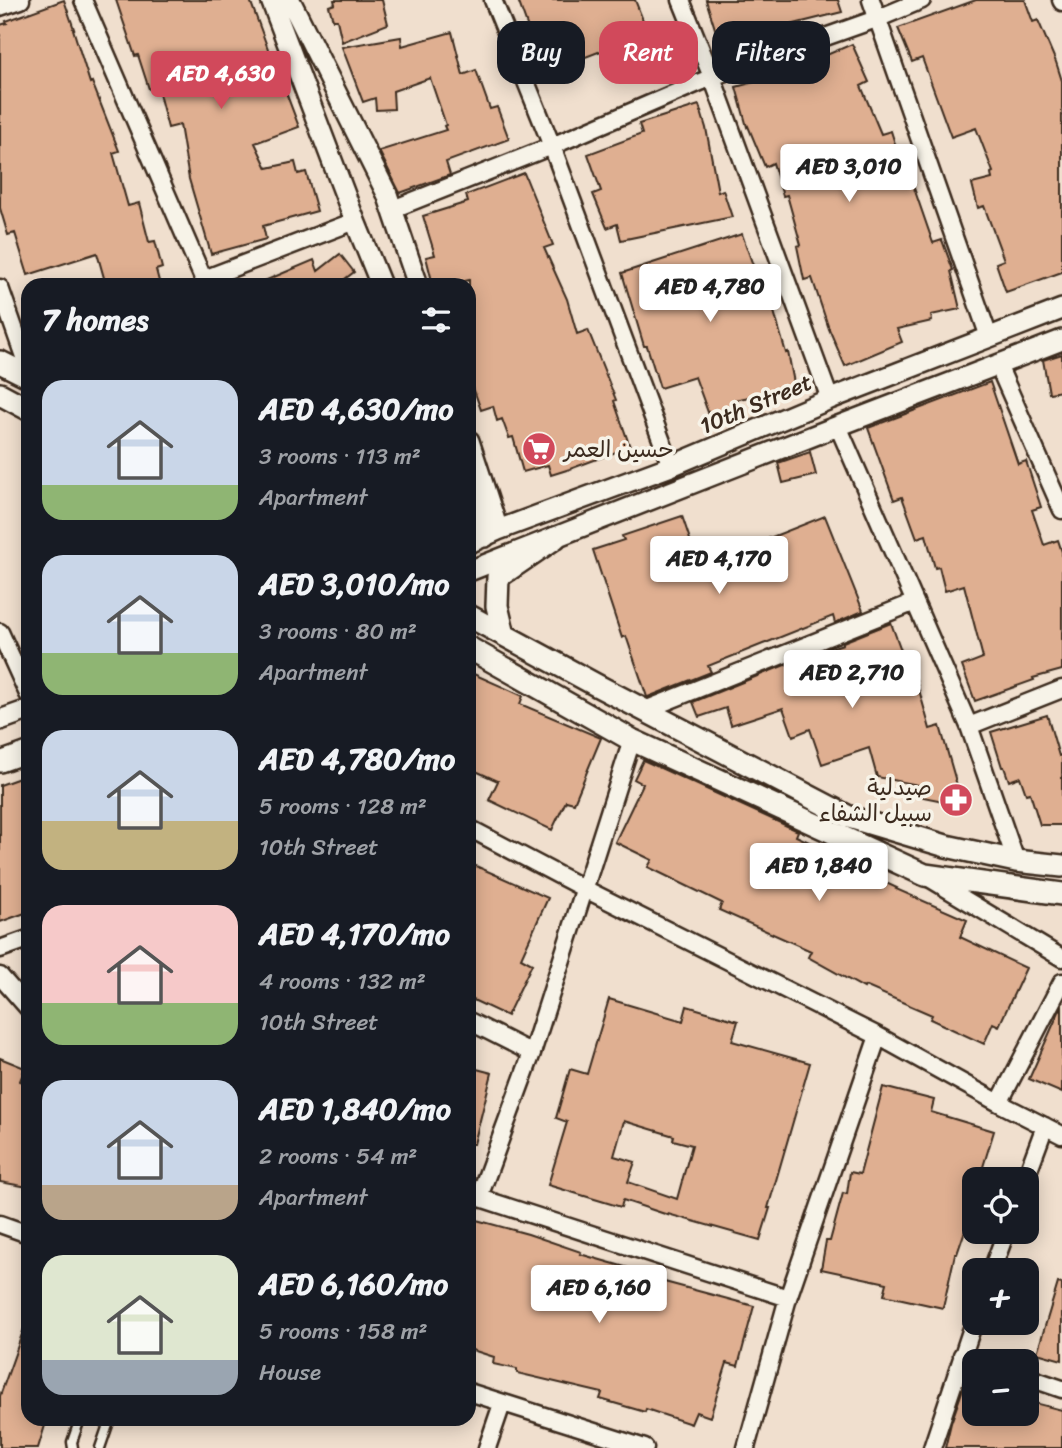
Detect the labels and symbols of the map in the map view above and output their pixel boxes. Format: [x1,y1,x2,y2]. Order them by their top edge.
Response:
pin: AED 4,630 [141,52,301,111]
pin: AED 3,010 [769,144,929,204]
pin: AED 4,780 [630,264,790,324]
street label: 10th Street [693,362,819,446]
place label: حسين العمر [562,429,674,470]
supermarket icon: حسين العمر [520,430,558,468]
pin: AED 4,170 [639,536,799,596]
pin: AED 2,710 [772,650,932,710]
place label: صيدلية سبيل الشفاء [819,767,932,834]
pharmacy icon: صيدلية سبيل الشفاء [937,781,975,819]
pin: AED 1,840 [739,844,899,903]
pin: AED 6,160 [519,1266,679,1325]

